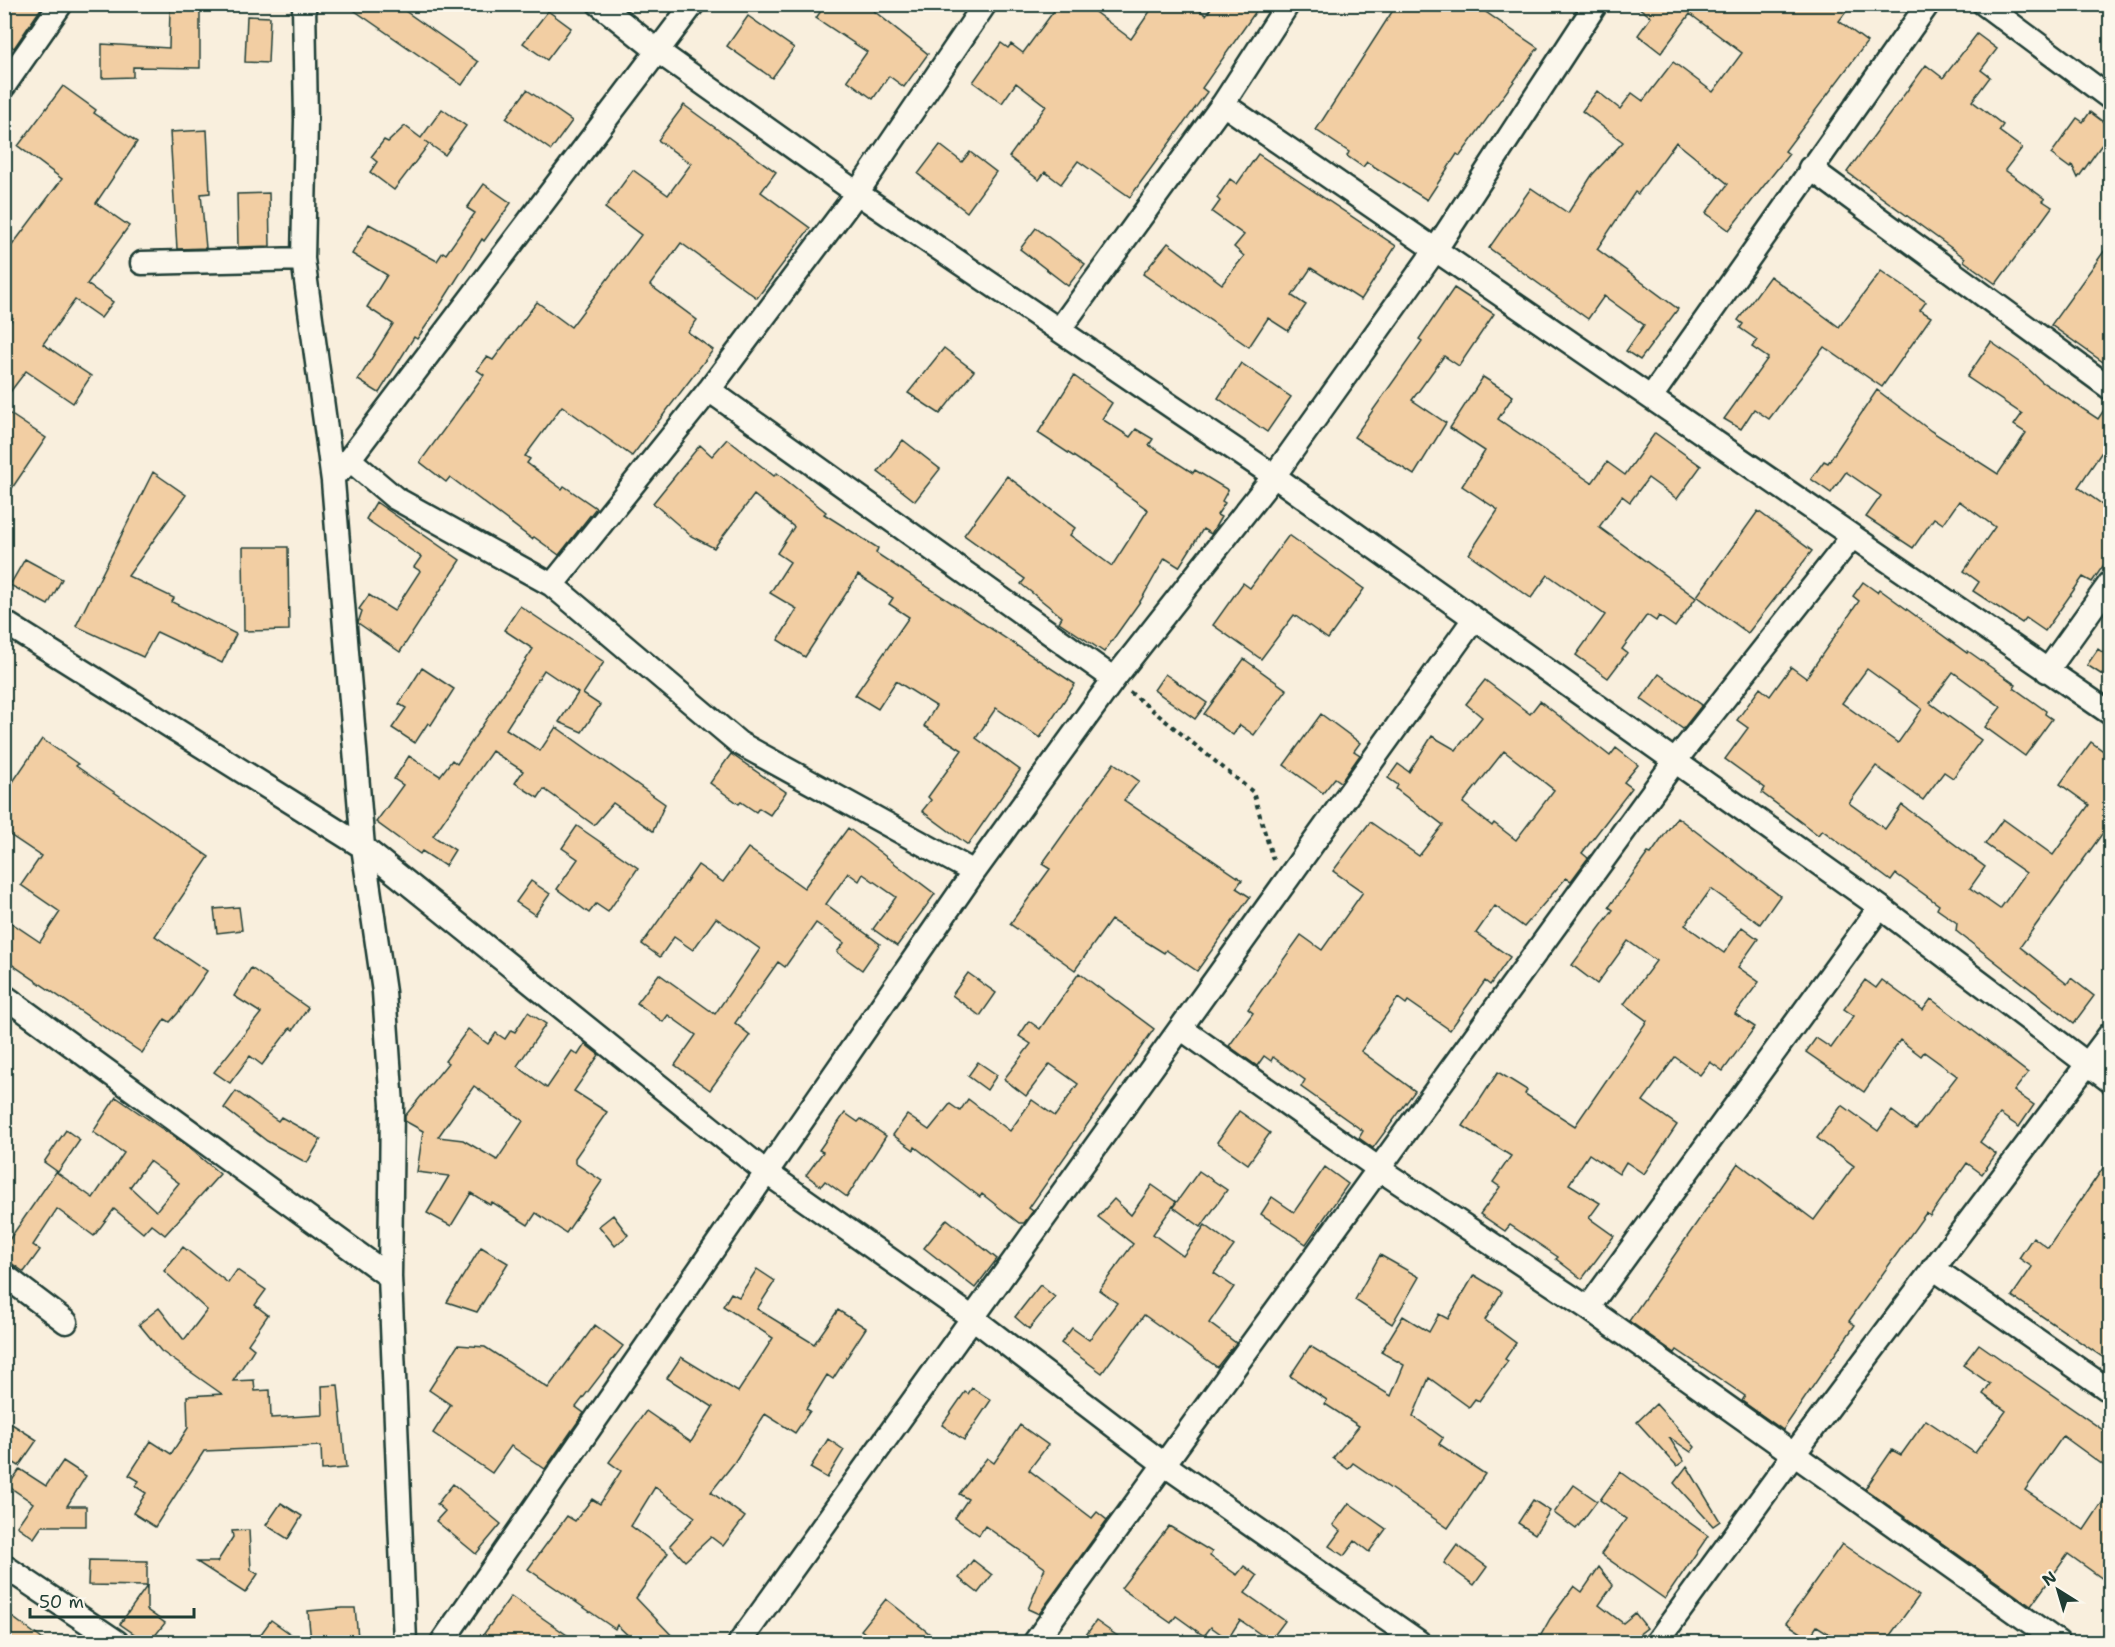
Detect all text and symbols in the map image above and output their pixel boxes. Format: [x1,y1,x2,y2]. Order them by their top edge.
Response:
north arrow [2028,1560,2088,1620]
text: N [2038,1566,2061,1591]
scale bar [30,1581,194,1619]
text: 50 m [39,1590,84,1614]

